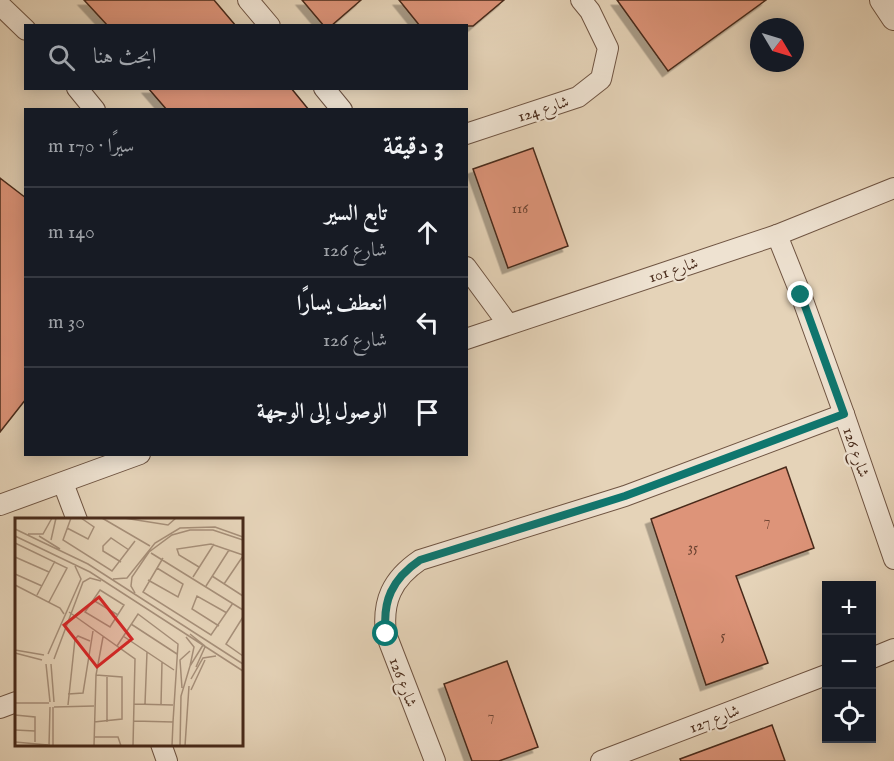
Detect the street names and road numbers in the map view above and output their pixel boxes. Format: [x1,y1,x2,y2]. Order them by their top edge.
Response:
street label: شارع 124 [516,92,572,129]
street label: شارع 101 [646,254,702,290]
street label: شارع 126 [835,425,873,481]
street label: شارع 126 [382,655,421,711]
street label: شارع 127 [687,701,743,740]

